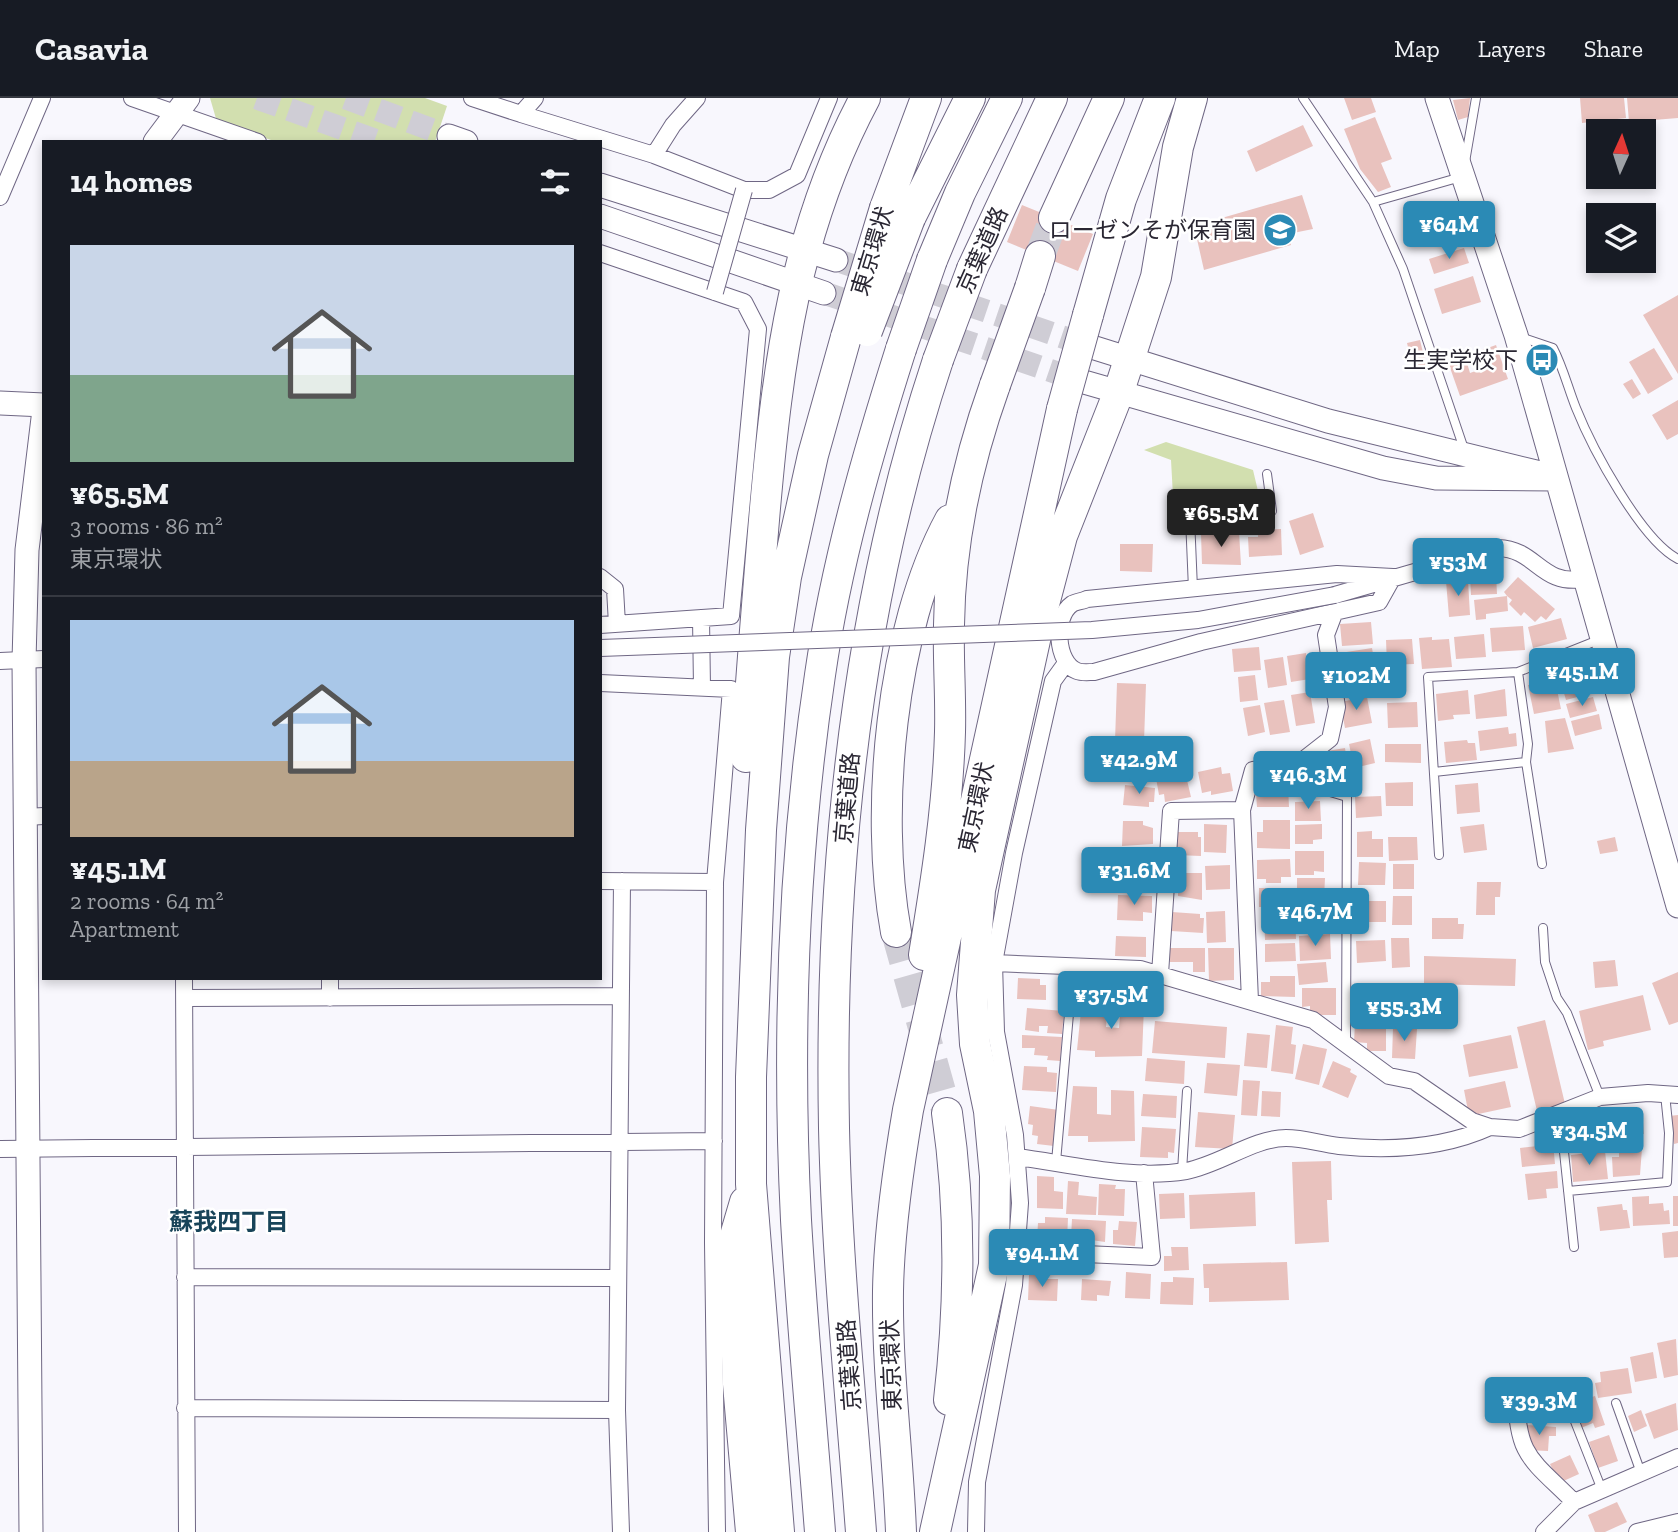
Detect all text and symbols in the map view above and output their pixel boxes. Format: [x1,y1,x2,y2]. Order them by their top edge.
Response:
text: Casavia [35,29,148,68]
text: Map [1394,34,1440,63]
text: Layers [1478,34,1546,63]
text: Share [1584,34,1643,63]
north arrow [1586,119,1656,189]
map controls [1586,119,1656,273]
icon: filters [536,163,574,201]
text: 14 homes [70,164,193,200]
street label: 京葉道路 [951,202,1013,298]
pin: ¥64M [1408,202,1490,261]
street label: 東京環状 [845,203,899,299]
button: layers [1586,203,1656,273]
text: ¥64M [1419,210,1479,238]
school or university icon: ローゼンそが保育園 [1261,211,1299,249]
place label: ローゼンそが保育園 [1049,216,1256,244]
icon: home [259,291,385,417]
bus stop icon: 生実学校下 [1523,341,1561,379]
place label: 生実学校下 [1403,346,1518,374]
text: ¥65.5M [70,476,169,512]
pin: ¥65.5M [1164,490,1278,549]
text: ¥65.5M [1183,498,1259,526]
text: 3 rooms · 86 m² [70,512,223,540]
pin: ¥53M [1417,538,1499,598]
text: 東京環状 [70,545,162,573]
text: ¥53M [1429,547,1487,575]
pin: ¥45.1M [1525,648,1639,708]
pin: ¥102M [1307,652,1405,712]
text: ¥45.1M [1545,657,1619,685]
text: ¥102M [1321,661,1391,689]
icon: home [259,666,385,792]
pin: ¥42.9M [1082,736,1196,796]
text: ¥42.9M [1100,745,1178,773]
street label: 京葉道路 [829,751,865,845]
pin: ¥46.3M [1251,752,1365,811]
street label: 東京環状 [953,759,999,855]
text: ¥46.3M [1269,760,1347,788]
pin: ¥31.6M [1077,848,1191,907]
text: ¥45.1M [70,851,167,887]
text: ¥31.6M [1097,856,1171,884]
text: 2 rooms · 64 m² [70,887,223,915]
pin: ¥46.7M [1258,888,1372,948]
text: ¥46.7M [1277,897,1353,925]
text: Apartment [70,915,179,943]
pin: ¥37.5M [1054,972,1168,1031]
text: ¥37.5M [1074,980,1148,1008]
pin: ¥55.3M [1347,984,1461,1043]
text: ¥55.3M [1366,992,1442,1020]
pin: ¥34.5M [1532,1108,1646,1167]
text: ¥34.5M [1550,1116,1628,1144]
district label: 蘇我四丁目 [169,1207,289,1236]
pin: ¥94.1M [985,1230,1099,1289]
text: ¥94.1M [1005,1238,1079,1266]
street label: 京葉道路 [832,1318,866,1412]
street label: 東京環状 [875,1319,907,1411]
pin: ¥39.3M [1482,1378,1596,1437]
text: ¥39.3M [1501,1386,1577,1414]

